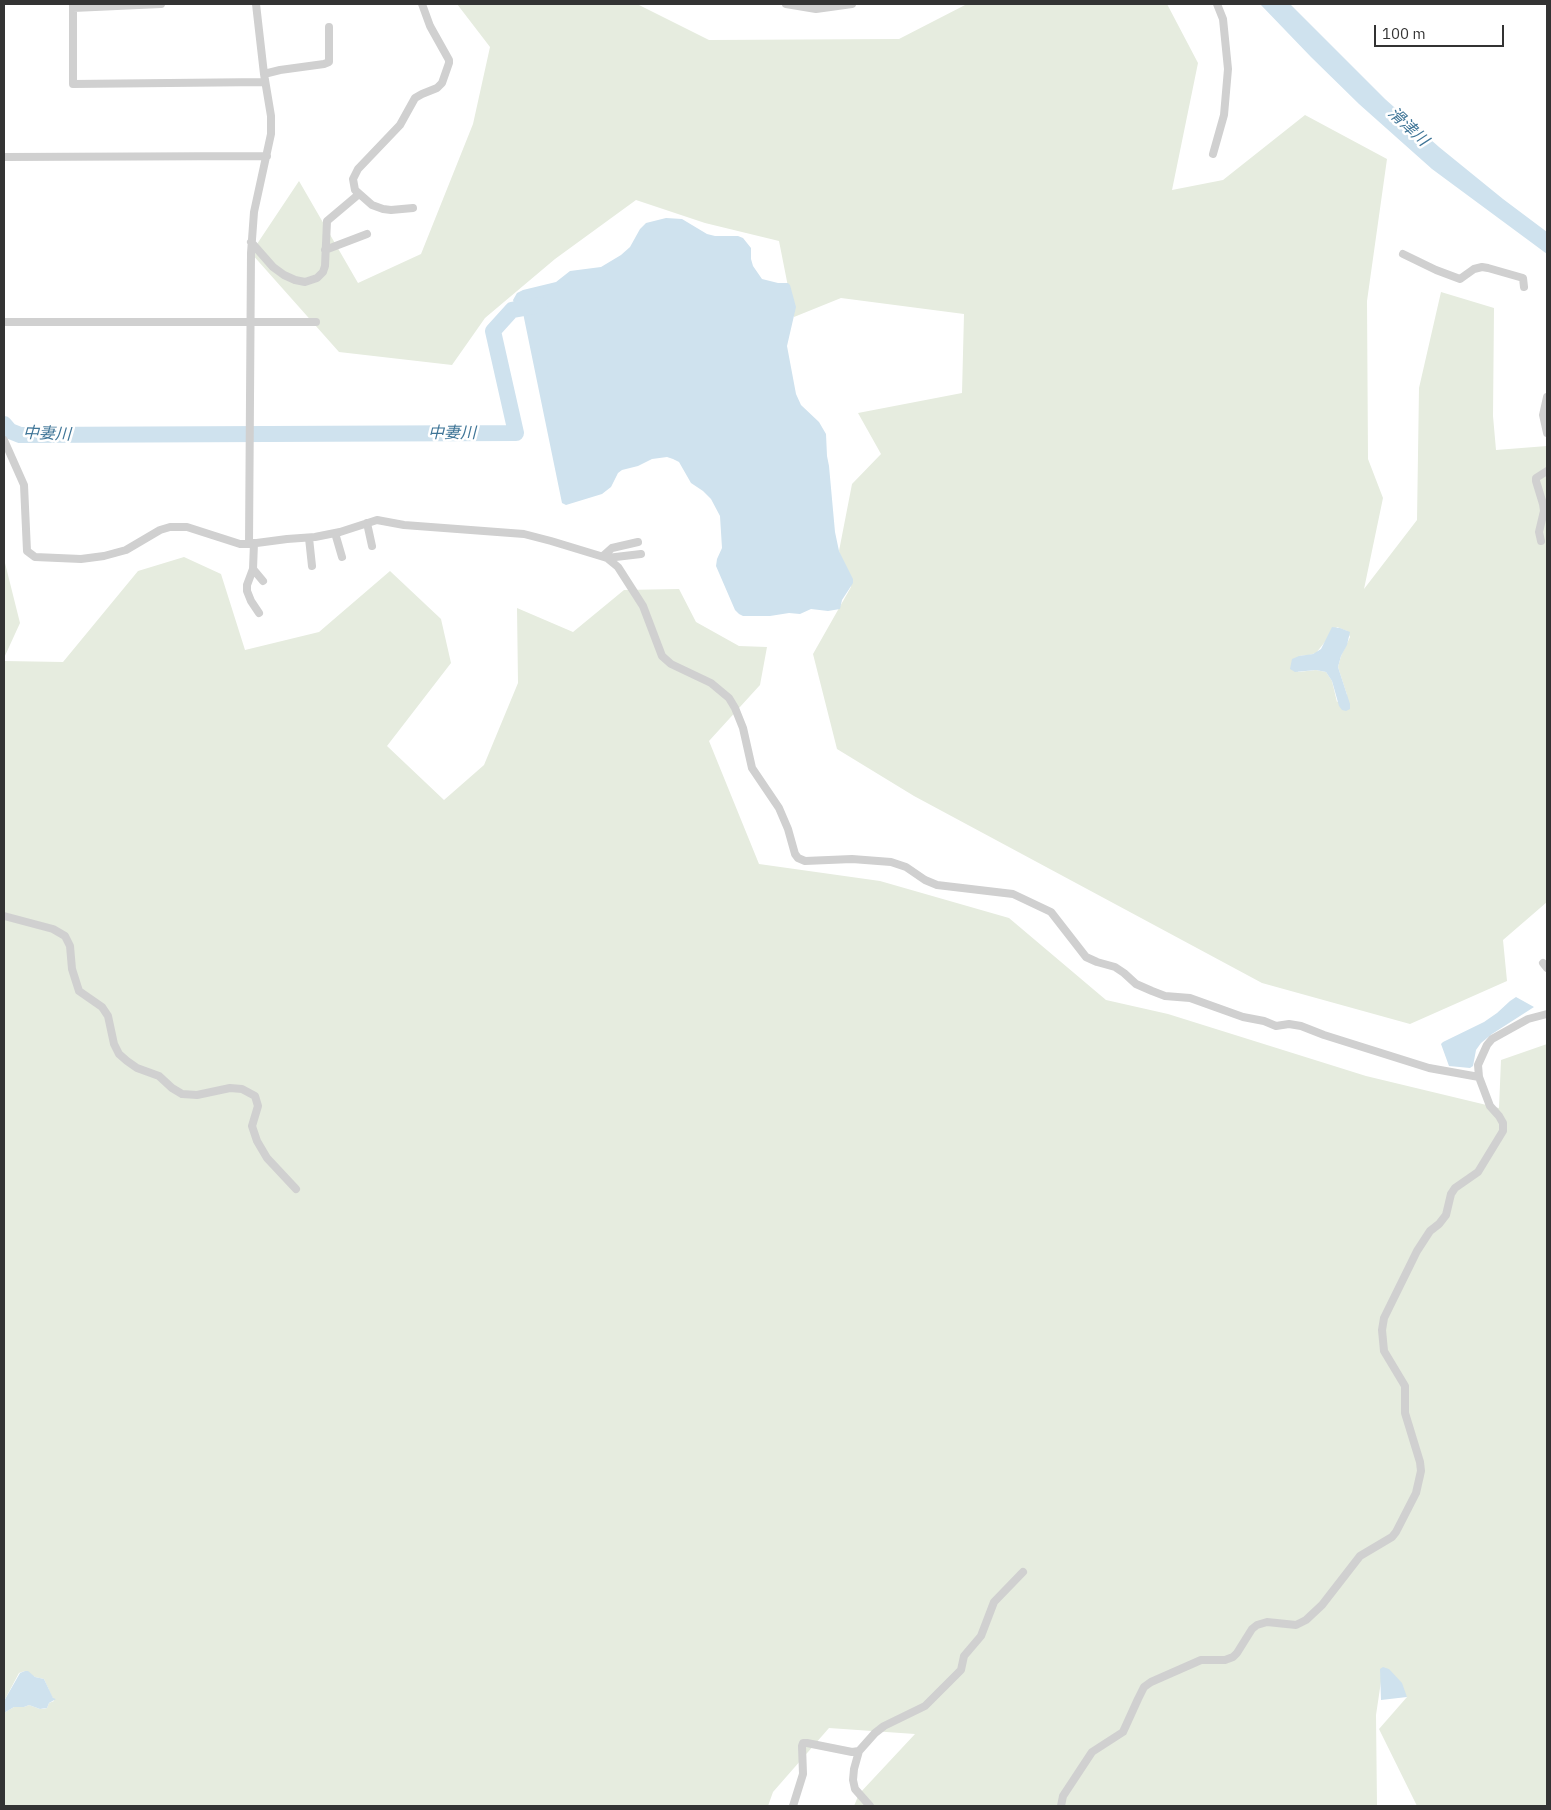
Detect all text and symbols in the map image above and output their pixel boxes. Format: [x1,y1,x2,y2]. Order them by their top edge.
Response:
scale bar [1376,15,1506,47]
text: 100 m [1382,24,1426,43]
water label: 滑津川 [1384,104,1432,150]
water label: 中妻川 [428,423,476,443]
water label: 中妻川 [23,424,71,444]

